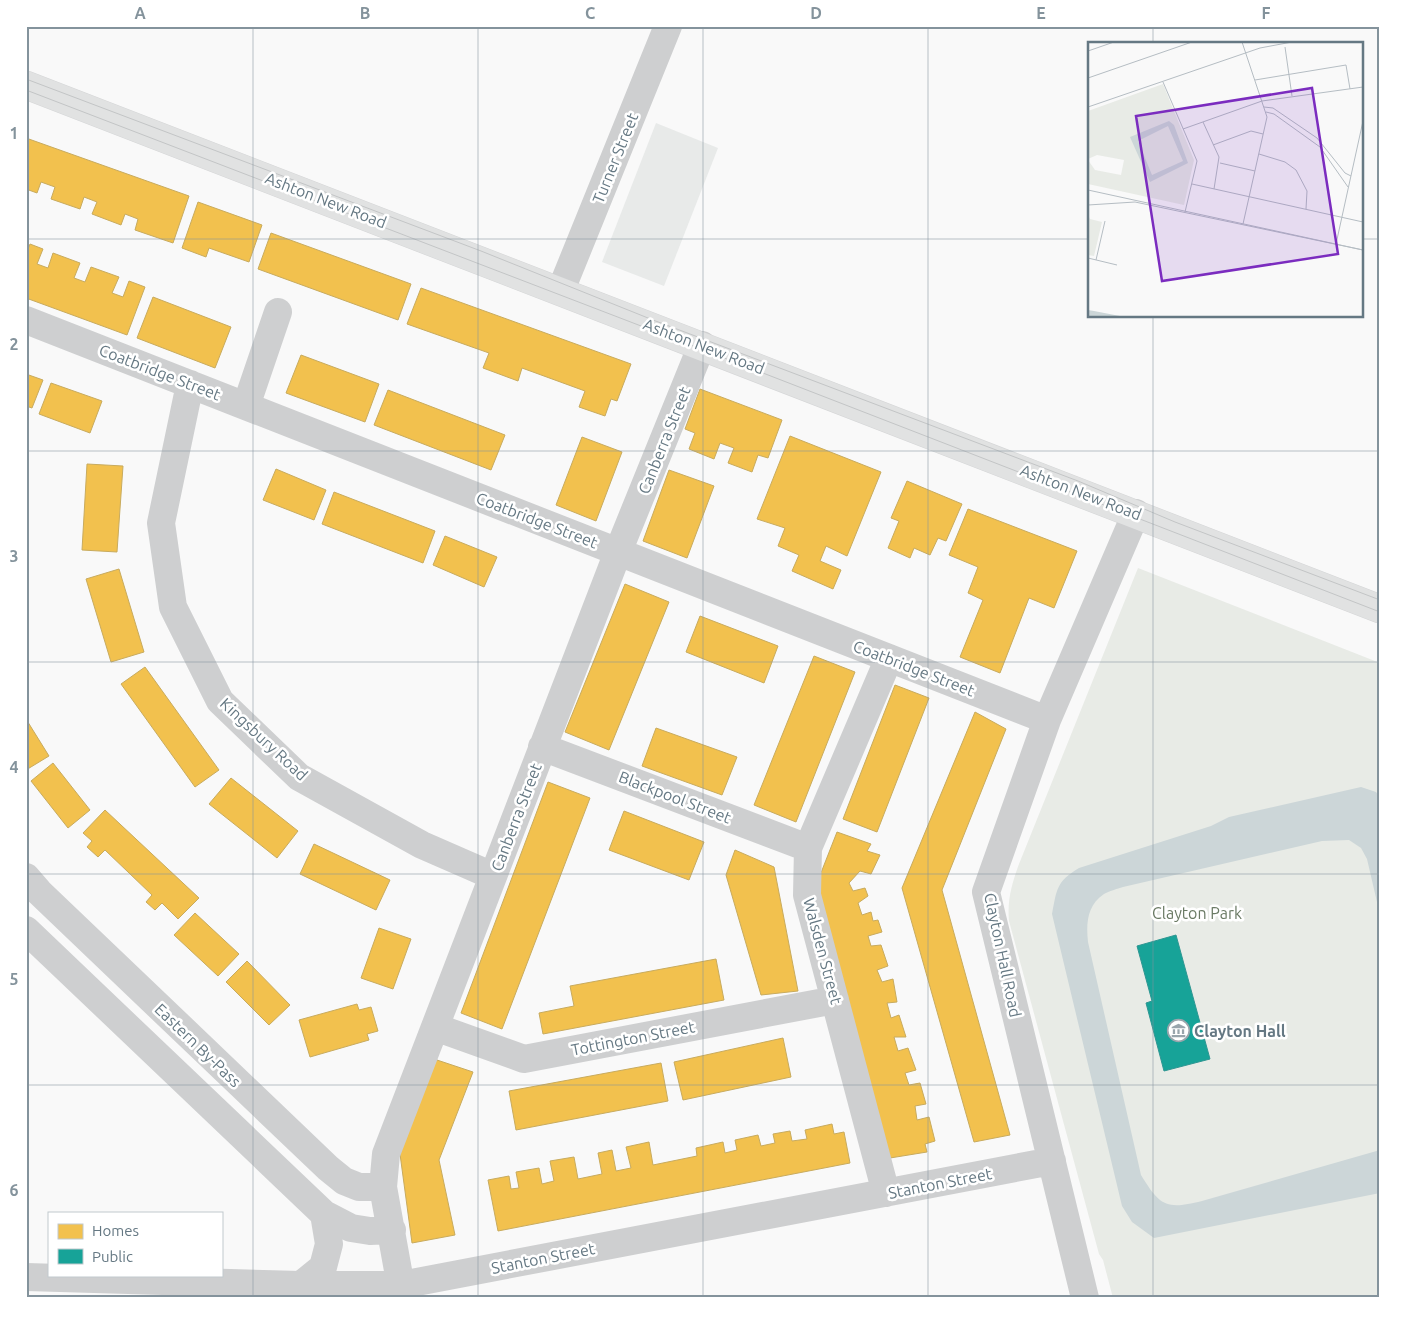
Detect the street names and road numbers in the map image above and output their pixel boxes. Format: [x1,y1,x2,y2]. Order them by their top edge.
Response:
street label: Turner Street [589,109,642,206]
street label: Ashton New Road [263,169,389,231]
street label: Ashton New Road [641,315,767,377]
street label: Coatbridge Street [97,341,224,404]
street label: Canberra Street [634,383,694,496]
street label: Ashton New Road [1018,461,1144,523]
street label: Coatbridge Street [474,489,601,552]
street label: Coatbridge Street [851,637,978,700]
street label: Kingsbury Road [217,694,311,784]
street label: Canberra Street [487,760,545,873]
street label: Blackpool Street [616,767,734,827]
street label: Clayton Hall Road [981,891,1025,1019]
street label: Walsden Street [800,896,846,1007]
street label: Eastern By-Pass [151,1000,245,1090]
street label: Tottington Street [570,1017,697,1059]
street label: Stanton Street [887,1164,994,1202]
street label: Stanton Street [490,1239,597,1277]

